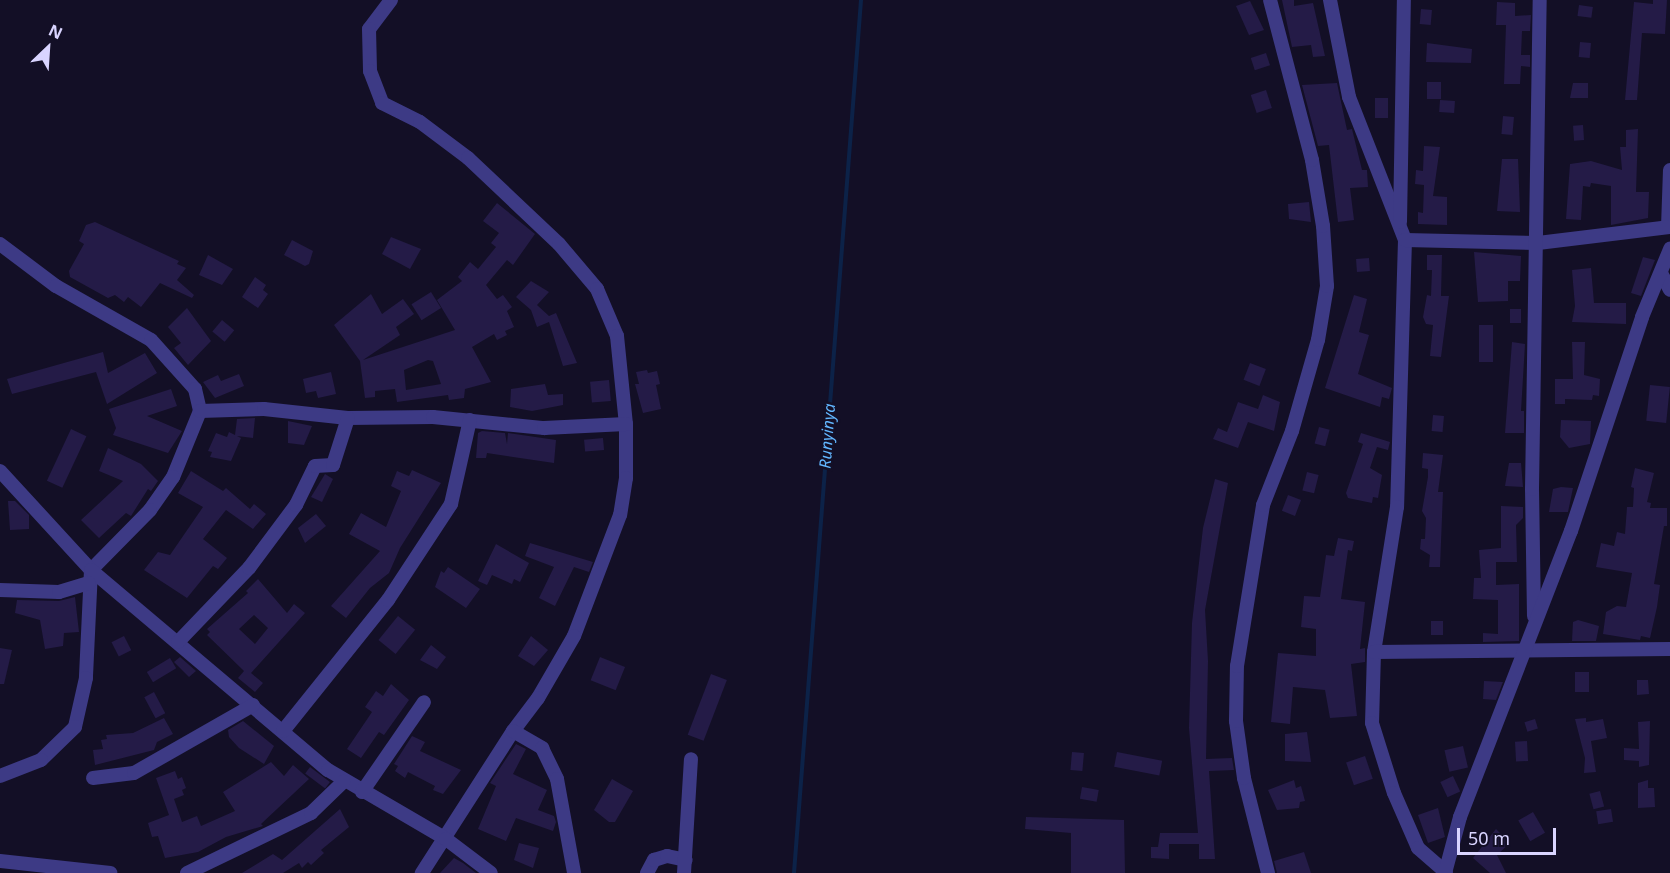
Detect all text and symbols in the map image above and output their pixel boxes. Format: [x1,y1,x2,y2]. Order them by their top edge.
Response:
north arrow [18,18,78,78]
text: N [45,19,66,44]
water label: Runyinya [815,403,839,469]
scale bar [1460,816,1559,854]
text: 50 m [1468,826,1510,850]

